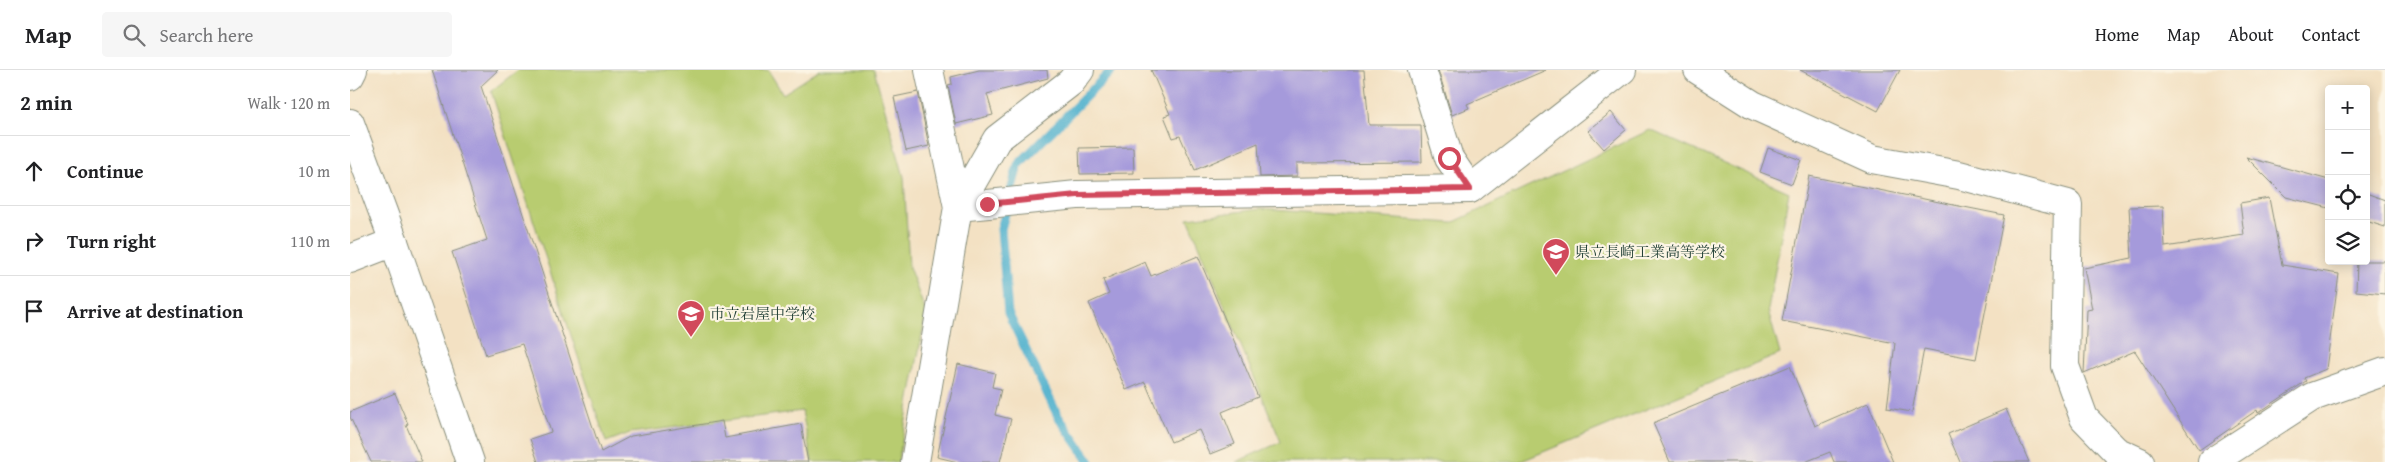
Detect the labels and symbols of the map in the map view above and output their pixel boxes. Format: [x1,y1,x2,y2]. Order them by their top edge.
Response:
route start [1438,147,1461,170]
route end [976,193,999,216]
school or university icon: 県立長崎工業高等学校 [1541,237,1571,276]
place label: 県立長崎工業高等学校 [1575,241,1725,262]
school or university icon: 市立岩屋中学校 [676,299,706,338]
place label: 市立岩屋中学校 [710,303,815,324]

